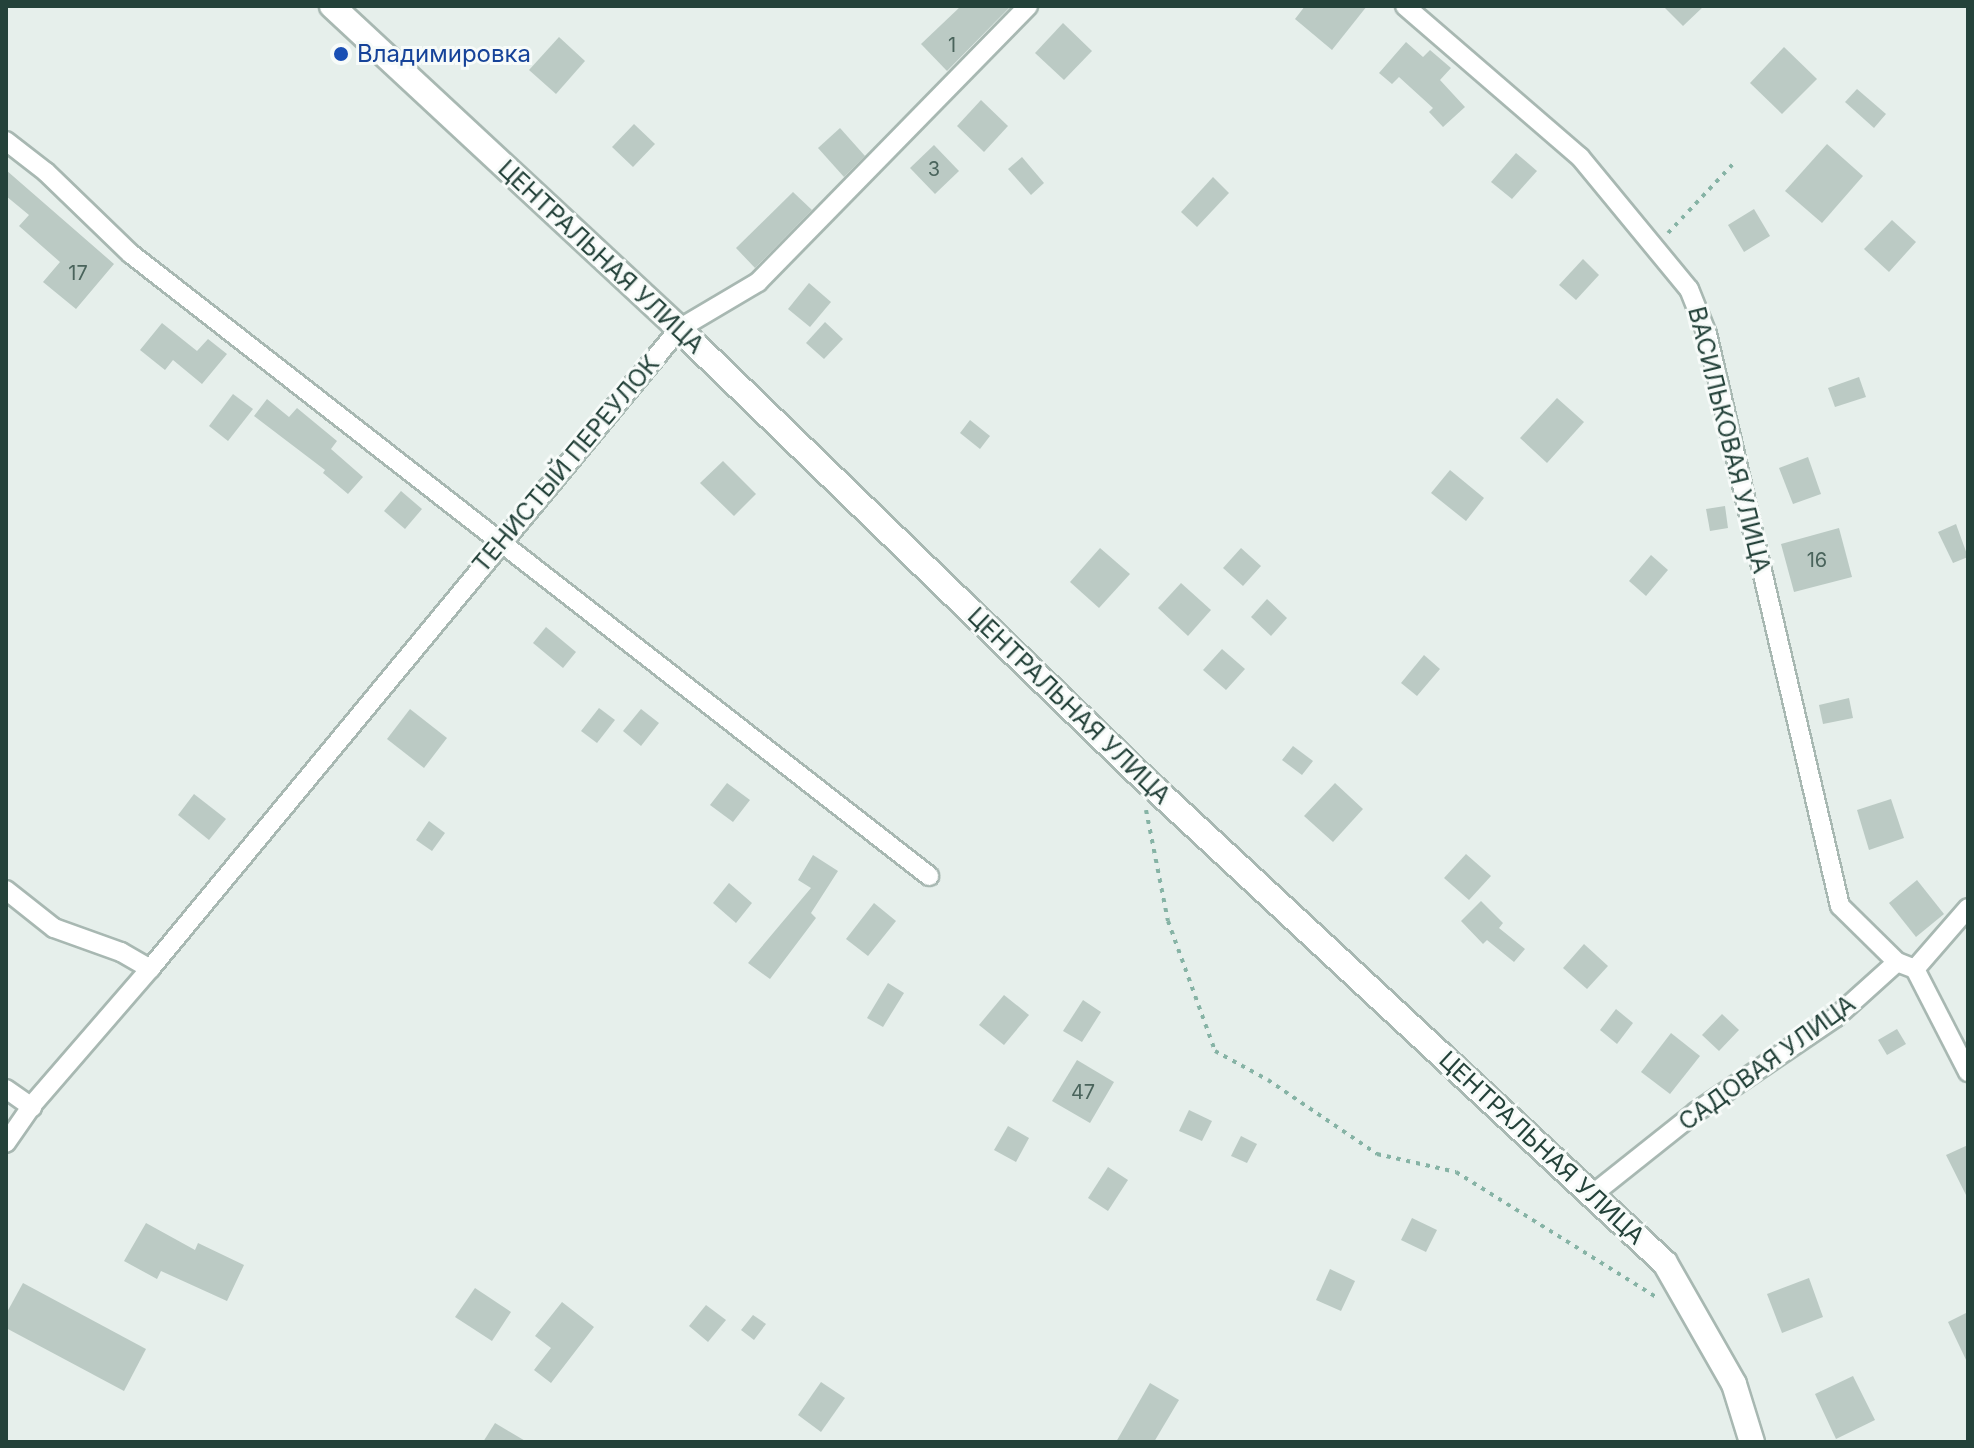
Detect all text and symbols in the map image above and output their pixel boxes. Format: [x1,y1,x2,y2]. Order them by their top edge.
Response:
house number: 1 [948,33,956,57]
place label: Владимировка [357,40,531,68]
marker: Владимировка [332,45,350,63]
street label: ЦЕНТРАЛЬНАЯ УЛИЦА [492,154,710,360]
house number: 3 [928,157,940,181]
house number: 17 [68,261,88,285]
street label: ВАСИЛЬКОВАЯ УЛИЦА [1682,304,1776,576]
street label: ТЕНИСТЫЙ ПЕРЕУЛОК [467,350,665,578]
house number: 16 [1807,548,1827,572]
street label: ЦЕНТРАЛЬНАЯ УЛИЦА [962,602,1176,810]
street label: САДОВАЯ УЛИЦА [1673,989,1861,1137]
street label: ЦЕНТРАЛЬНАЯ УЛИЦА [1433,1045,1651,1251]
house number: 47 [1071,1080,1095,1104]

